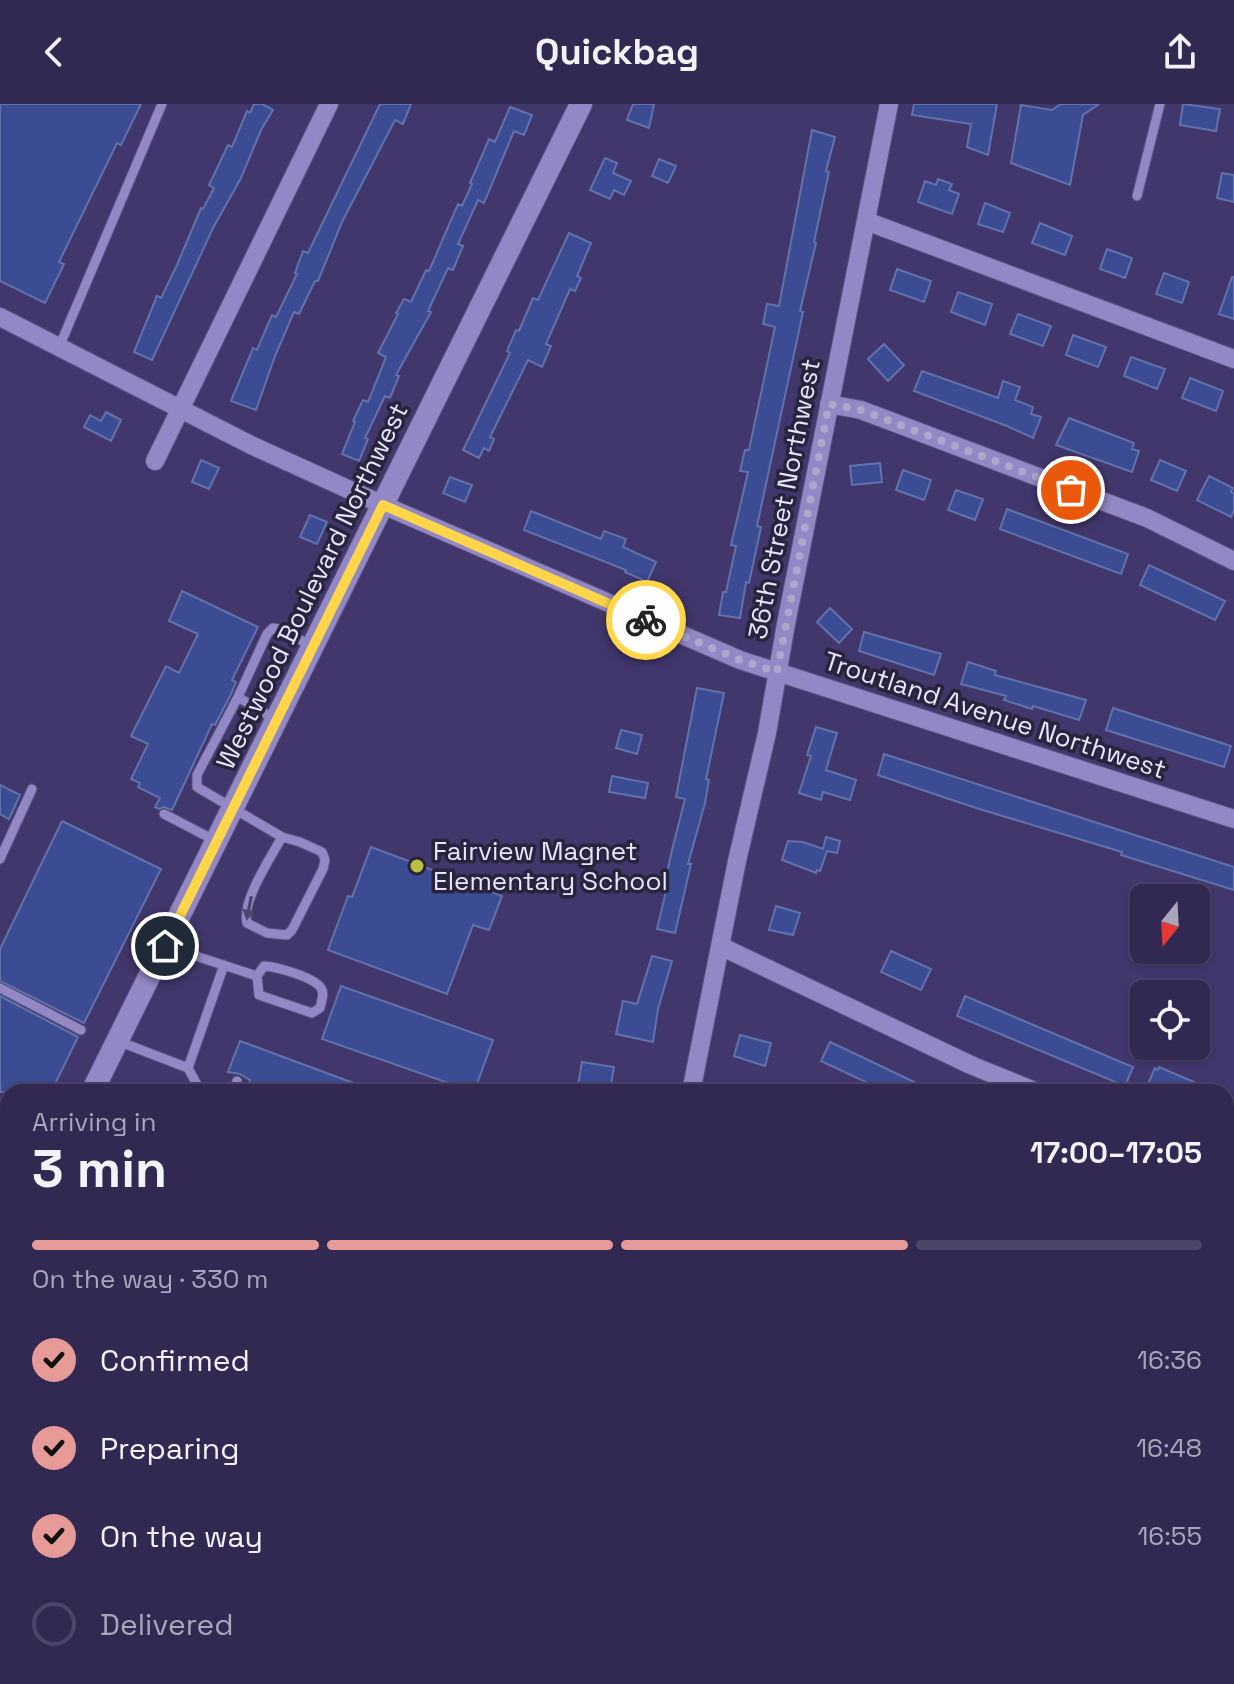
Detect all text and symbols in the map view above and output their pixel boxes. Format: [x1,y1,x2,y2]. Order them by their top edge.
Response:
text: Quickbag [535,29,699,75]
icon: back [32,30,76,74]
icon: share [1158,30,1202,74]
street label: 36th Street Northwest [740,356,828,642]
street label: Westwood Boulevard Northwest [208,397,416,775]
pin [1037,456,1105,524]
icon: bag [1049,468,1093,512]
courier [606,580,686,660]
icon: bike [624,598,668,642]
street label: Troutland Avenue Northwest [820,644,1170,786]
place label: Fairview Magnet Elementary School [433,834,668,898]
marker: Fairview Magnet Elementary School [408,857,426,875]
north arrow [1130,884,1210,964]
map controls [1130,884,1210,1060]
one-way arrow [243,895,255,920]
pin [131,912,199,980]
icon: home [143,924,187,968]
button: locate [1130,980,1210,1060]
text: Arriving in [32,1105,156,1139]
text: 17:00–17:05 [1030,1133,1202,1172]
text: 3 min [32,1136,167,1202]
text: On the way · 330 m [32,1262,268,1296]
icon: check [32,1338,76,1382]
text: Confirmed [100,1341,250,1380]
text: 16:36 [1137,1343,1202,1377]
icon: check [32,1426,76,1470]
text: Preparing [100,1429,239,1468]
text: 16:48 [1136,1431,1202,1465]
icon: check [32,1514,76,1558]
text: On the way [100,1517,263,1556]
text: 16:55 [1137,1519,1202,1553]
text: Delivered [100,1605,234,1644]

